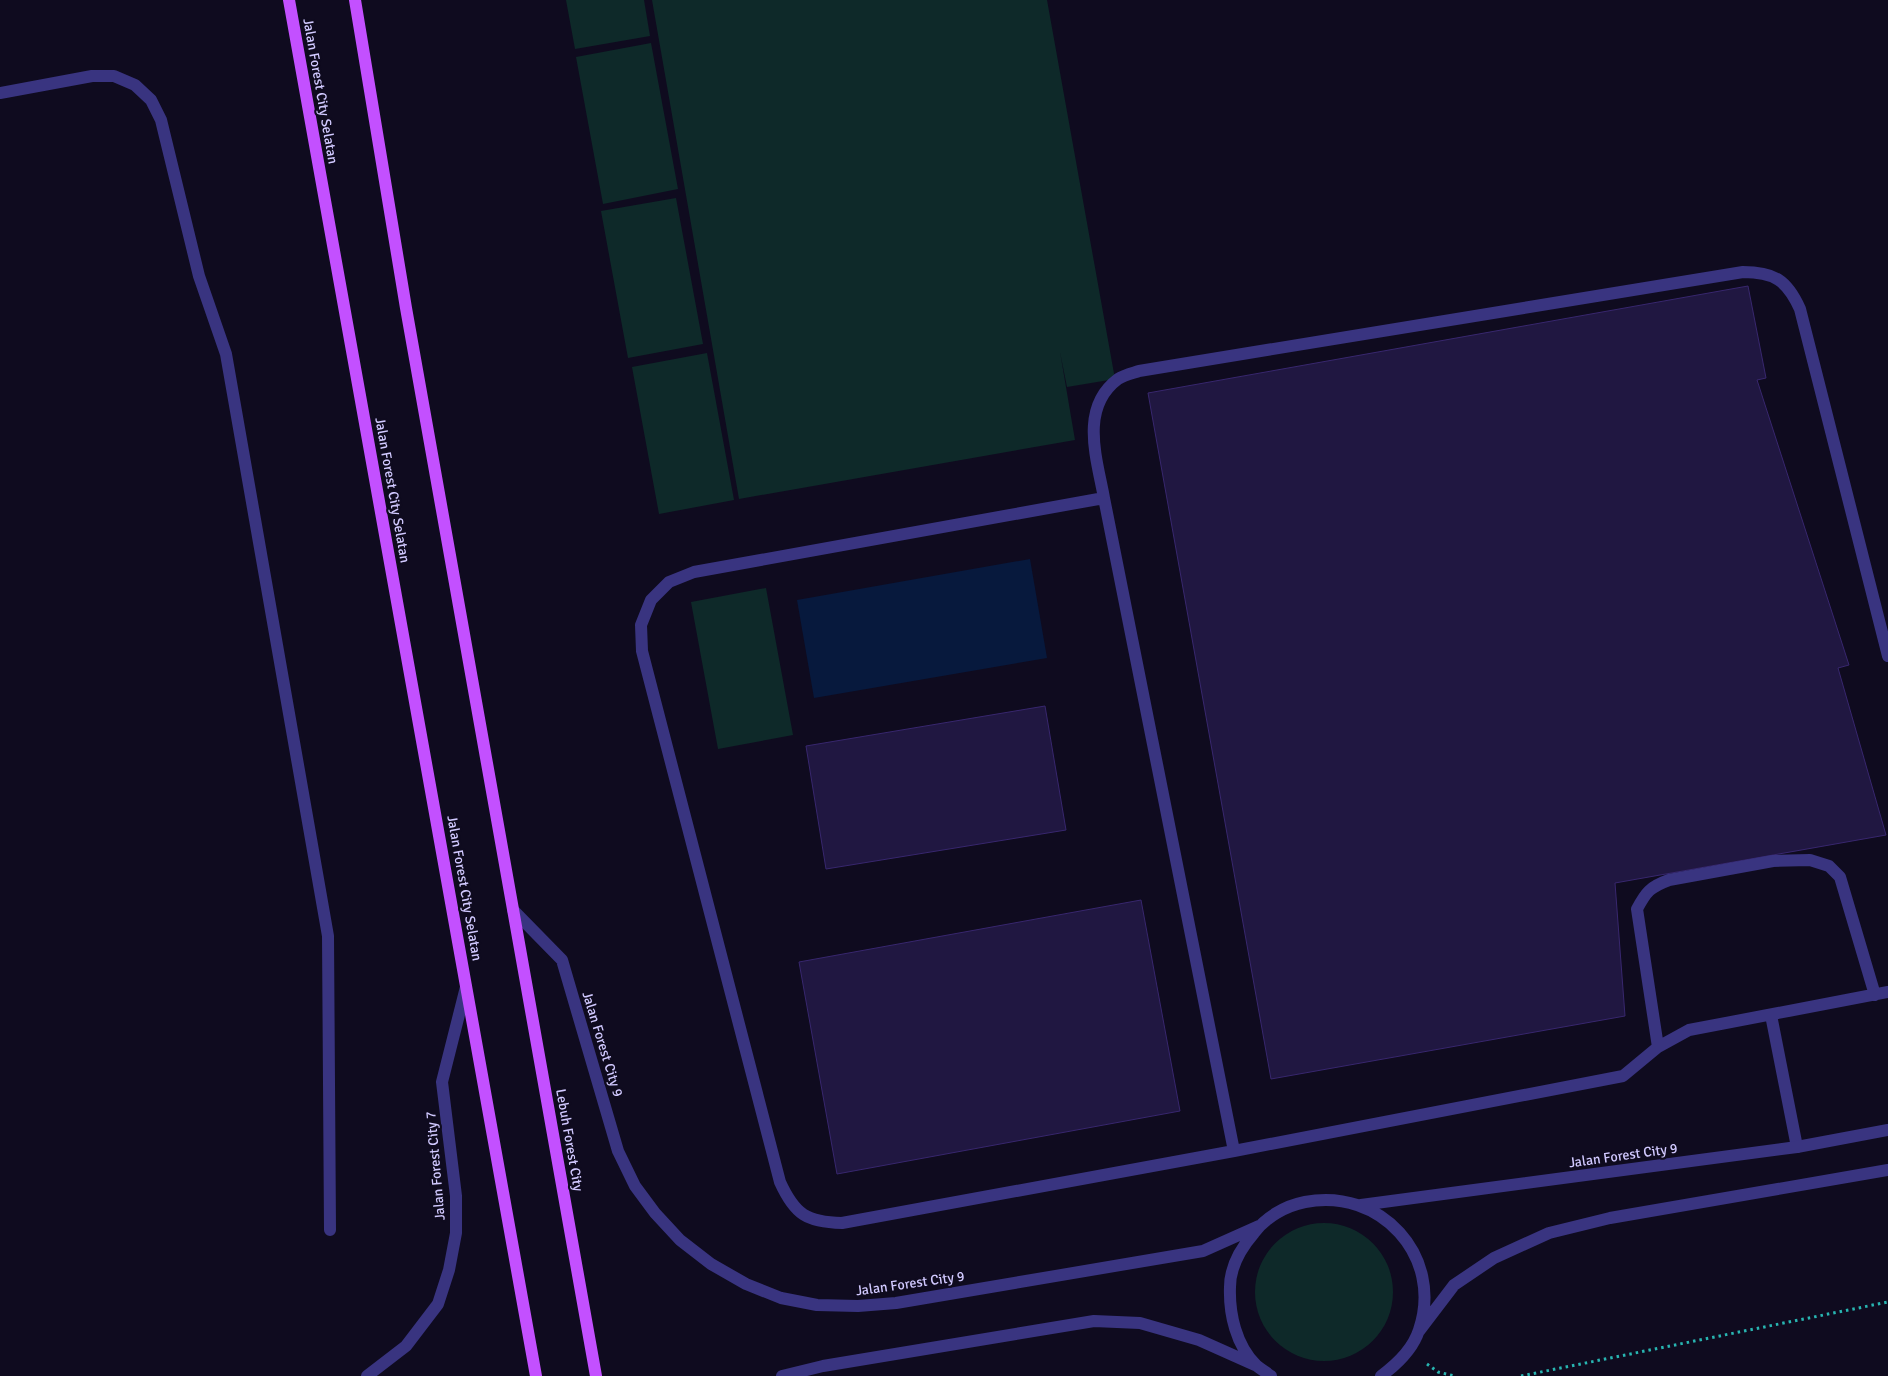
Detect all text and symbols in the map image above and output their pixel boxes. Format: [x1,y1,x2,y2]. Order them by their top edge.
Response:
street label: Jalan Forest City Selatan [299,17,342,165]
street label: Jalan Forest City Selatan [371,416,414,564]
street label: Jalan Forest City Selatan [443,814,486,962]
street label: Jalan Forest City 9 [578,989,627,1099]
street label: Lebuh Forest City [552,1088,587,1193]
street label: Jalan Forest City 7 [422,1111,449,1221]
street label: Jalan Forest City 9 [1568,1139,1678,1172]
street label: Jalan Forest City 9 [855,1267,965,1300]

